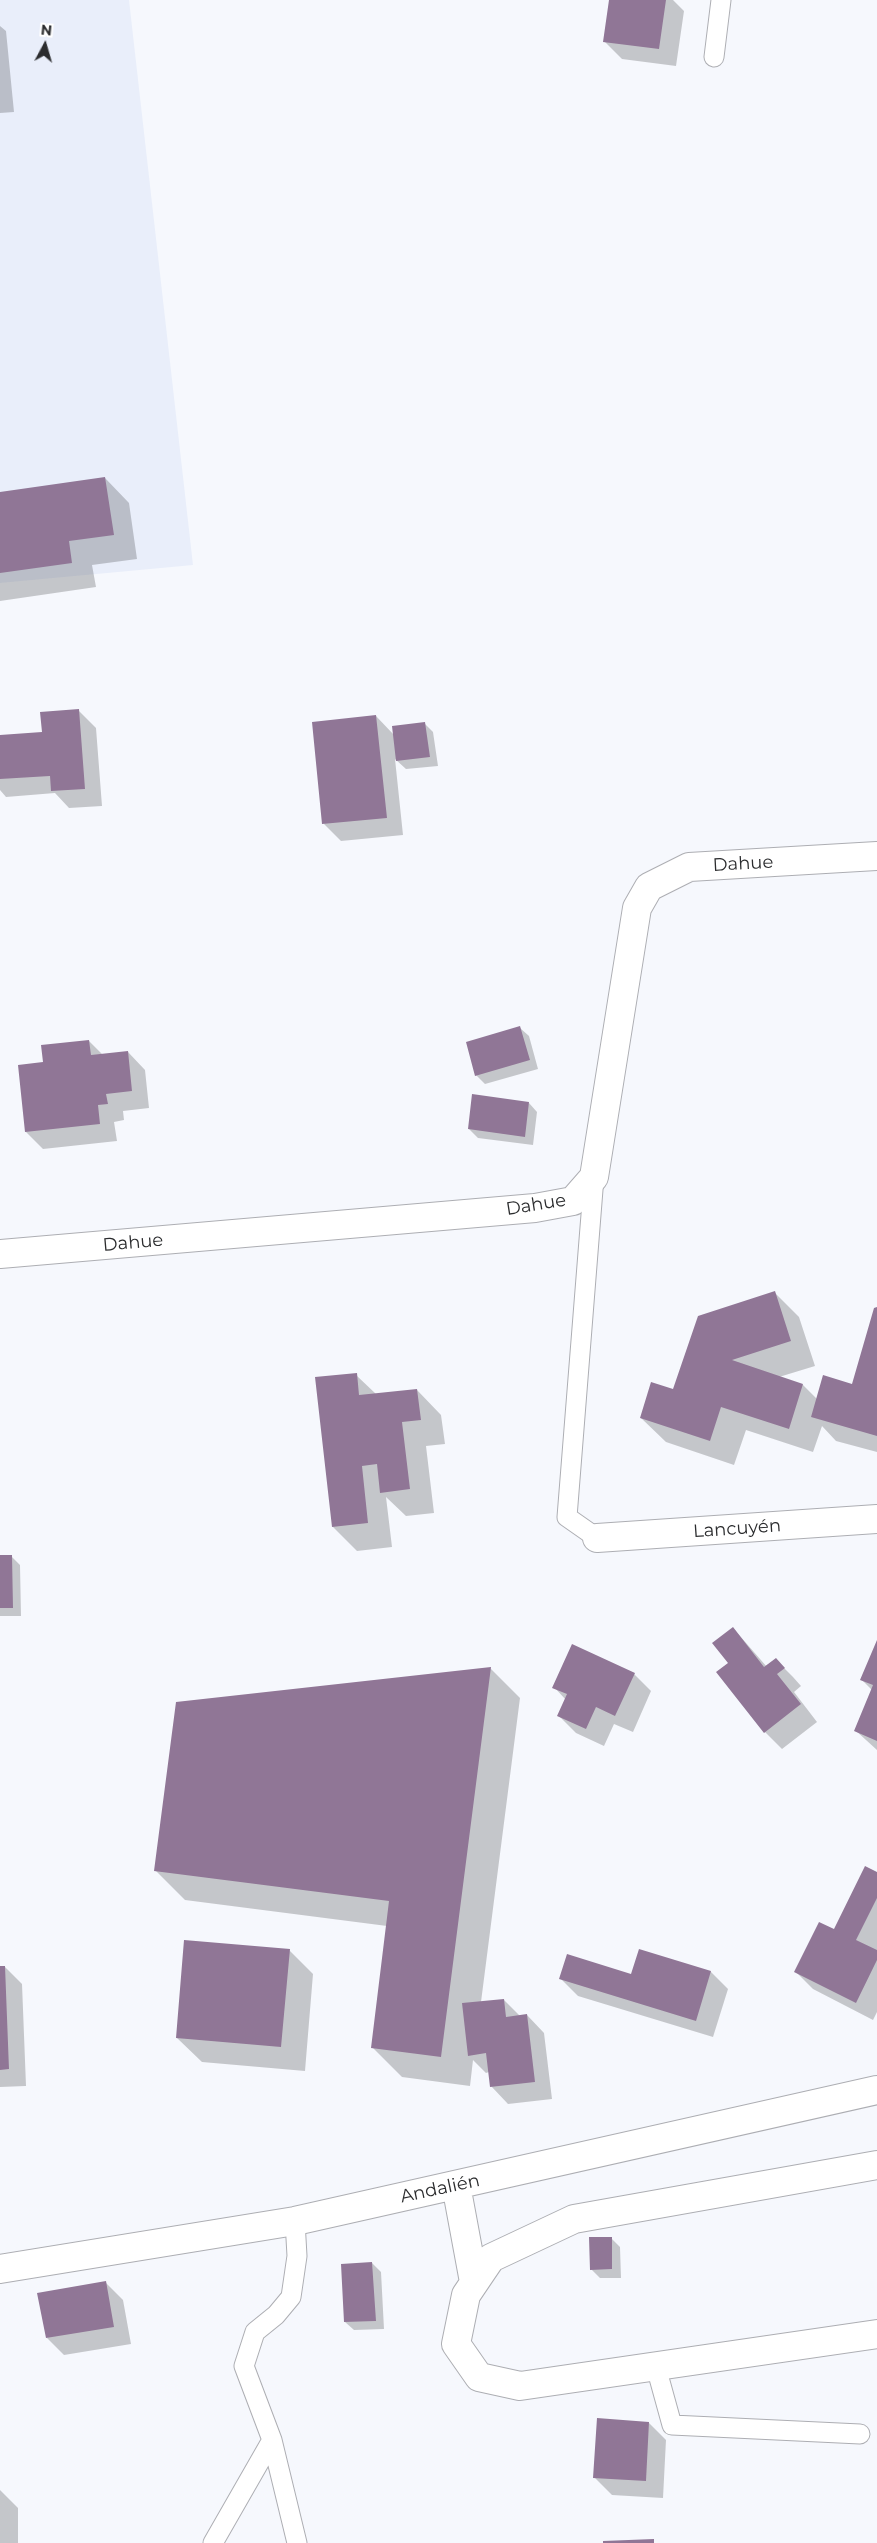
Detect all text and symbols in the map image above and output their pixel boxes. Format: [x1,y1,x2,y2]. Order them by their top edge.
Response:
north arrow [20,20,70,70]
text: N [40,21,53,40]
street label: Dahue [712,852,774,876]
street label: Dahue [504,1190,568,1220]
street label: Dahue [102,1230,164,1256]
street label: Lancuyén [692,1515,782,1543]
street label: Andalién [398,2170,482,2208]

